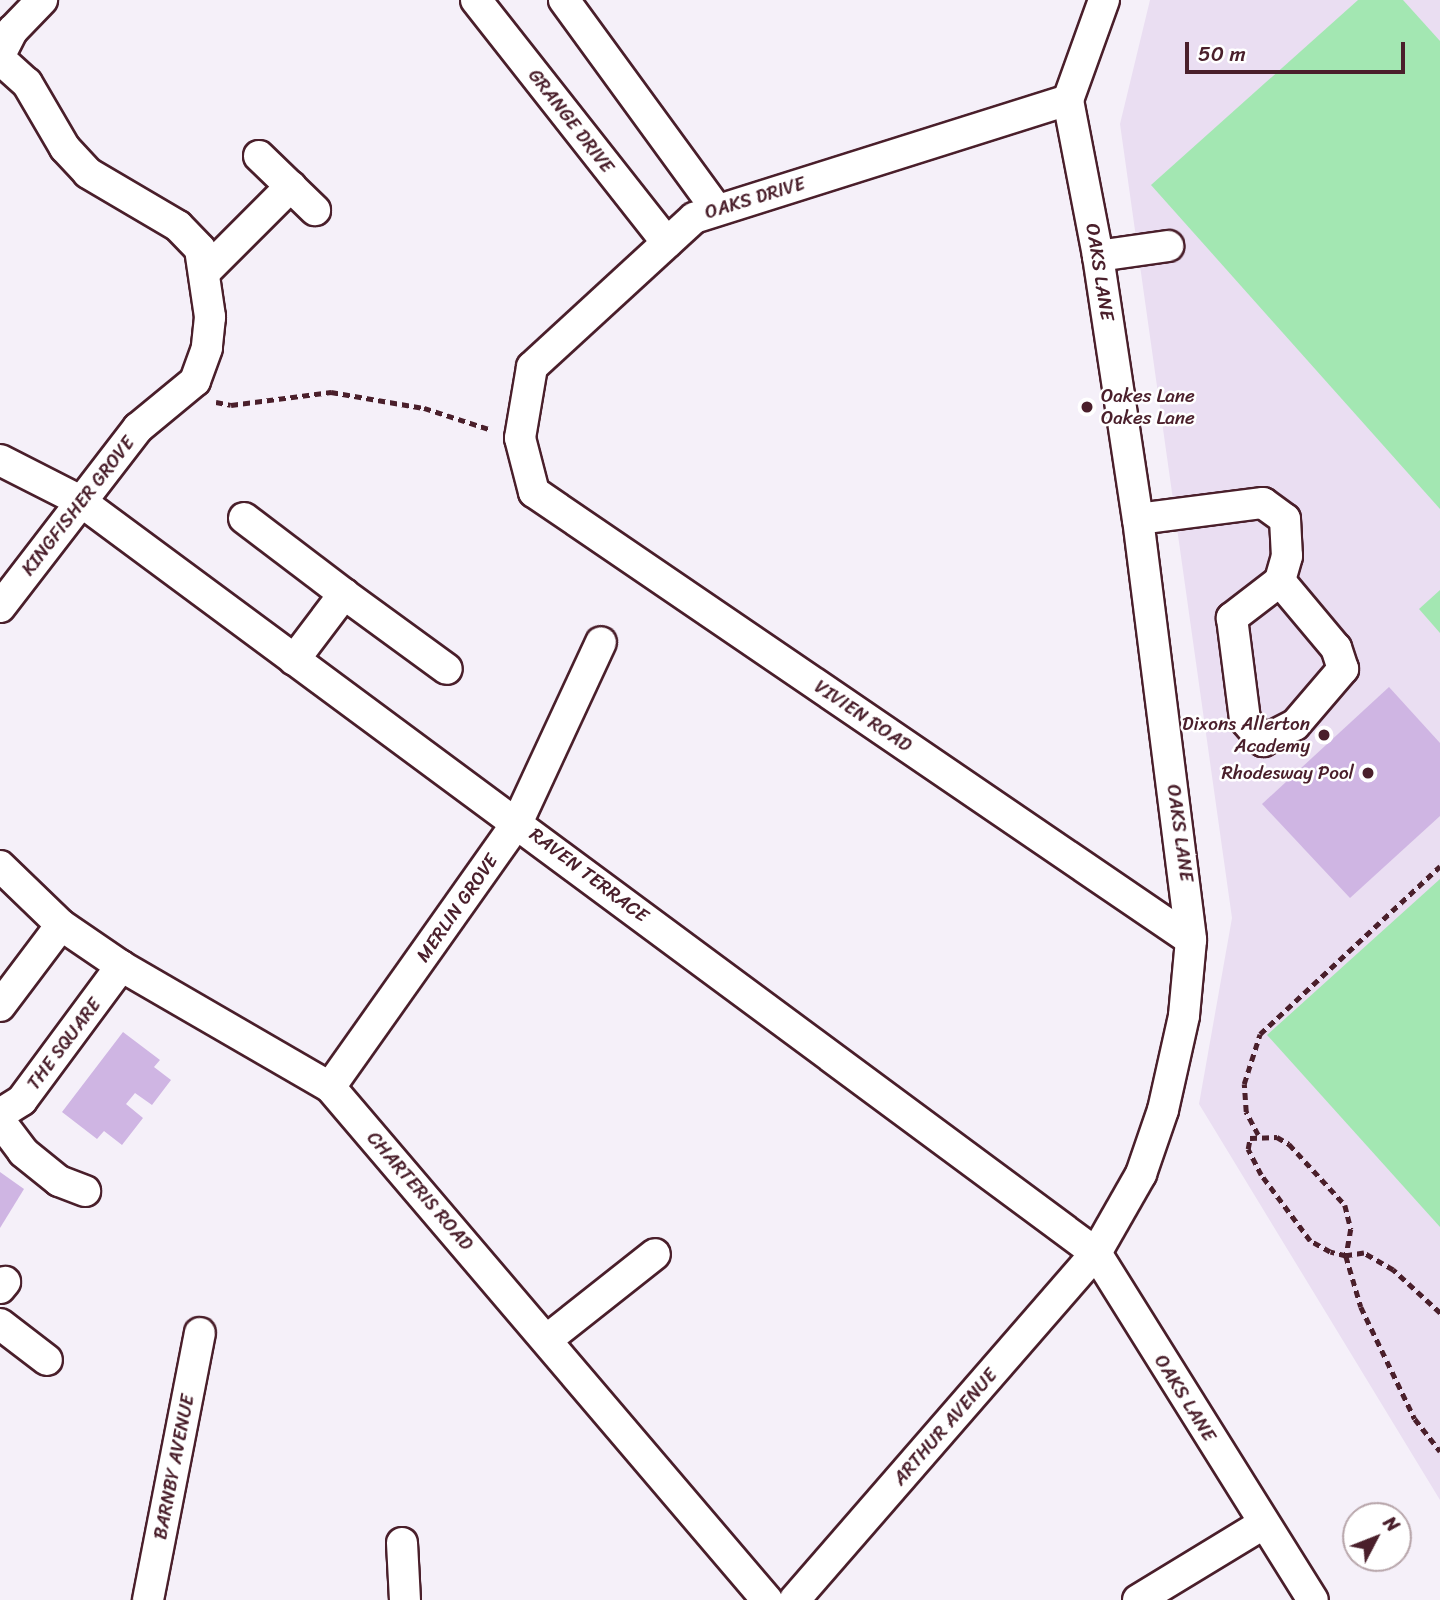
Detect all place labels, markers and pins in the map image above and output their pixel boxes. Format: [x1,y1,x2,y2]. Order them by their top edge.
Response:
place label: Oakes Lane Oakes Lane [1101,385,1195,429]
marker: Oakes Lane Oakes Lane [1079,399,1095,415]
place label: Dixons Allerton Academy [1182,713,1310,757]
marker: Dixons Allerton Academy [1316,727,1332,743]
place label: Rhodesway Pool [1222,762,1354,784]
marker: Rhodesway Pool [1360,765,1376,781]

